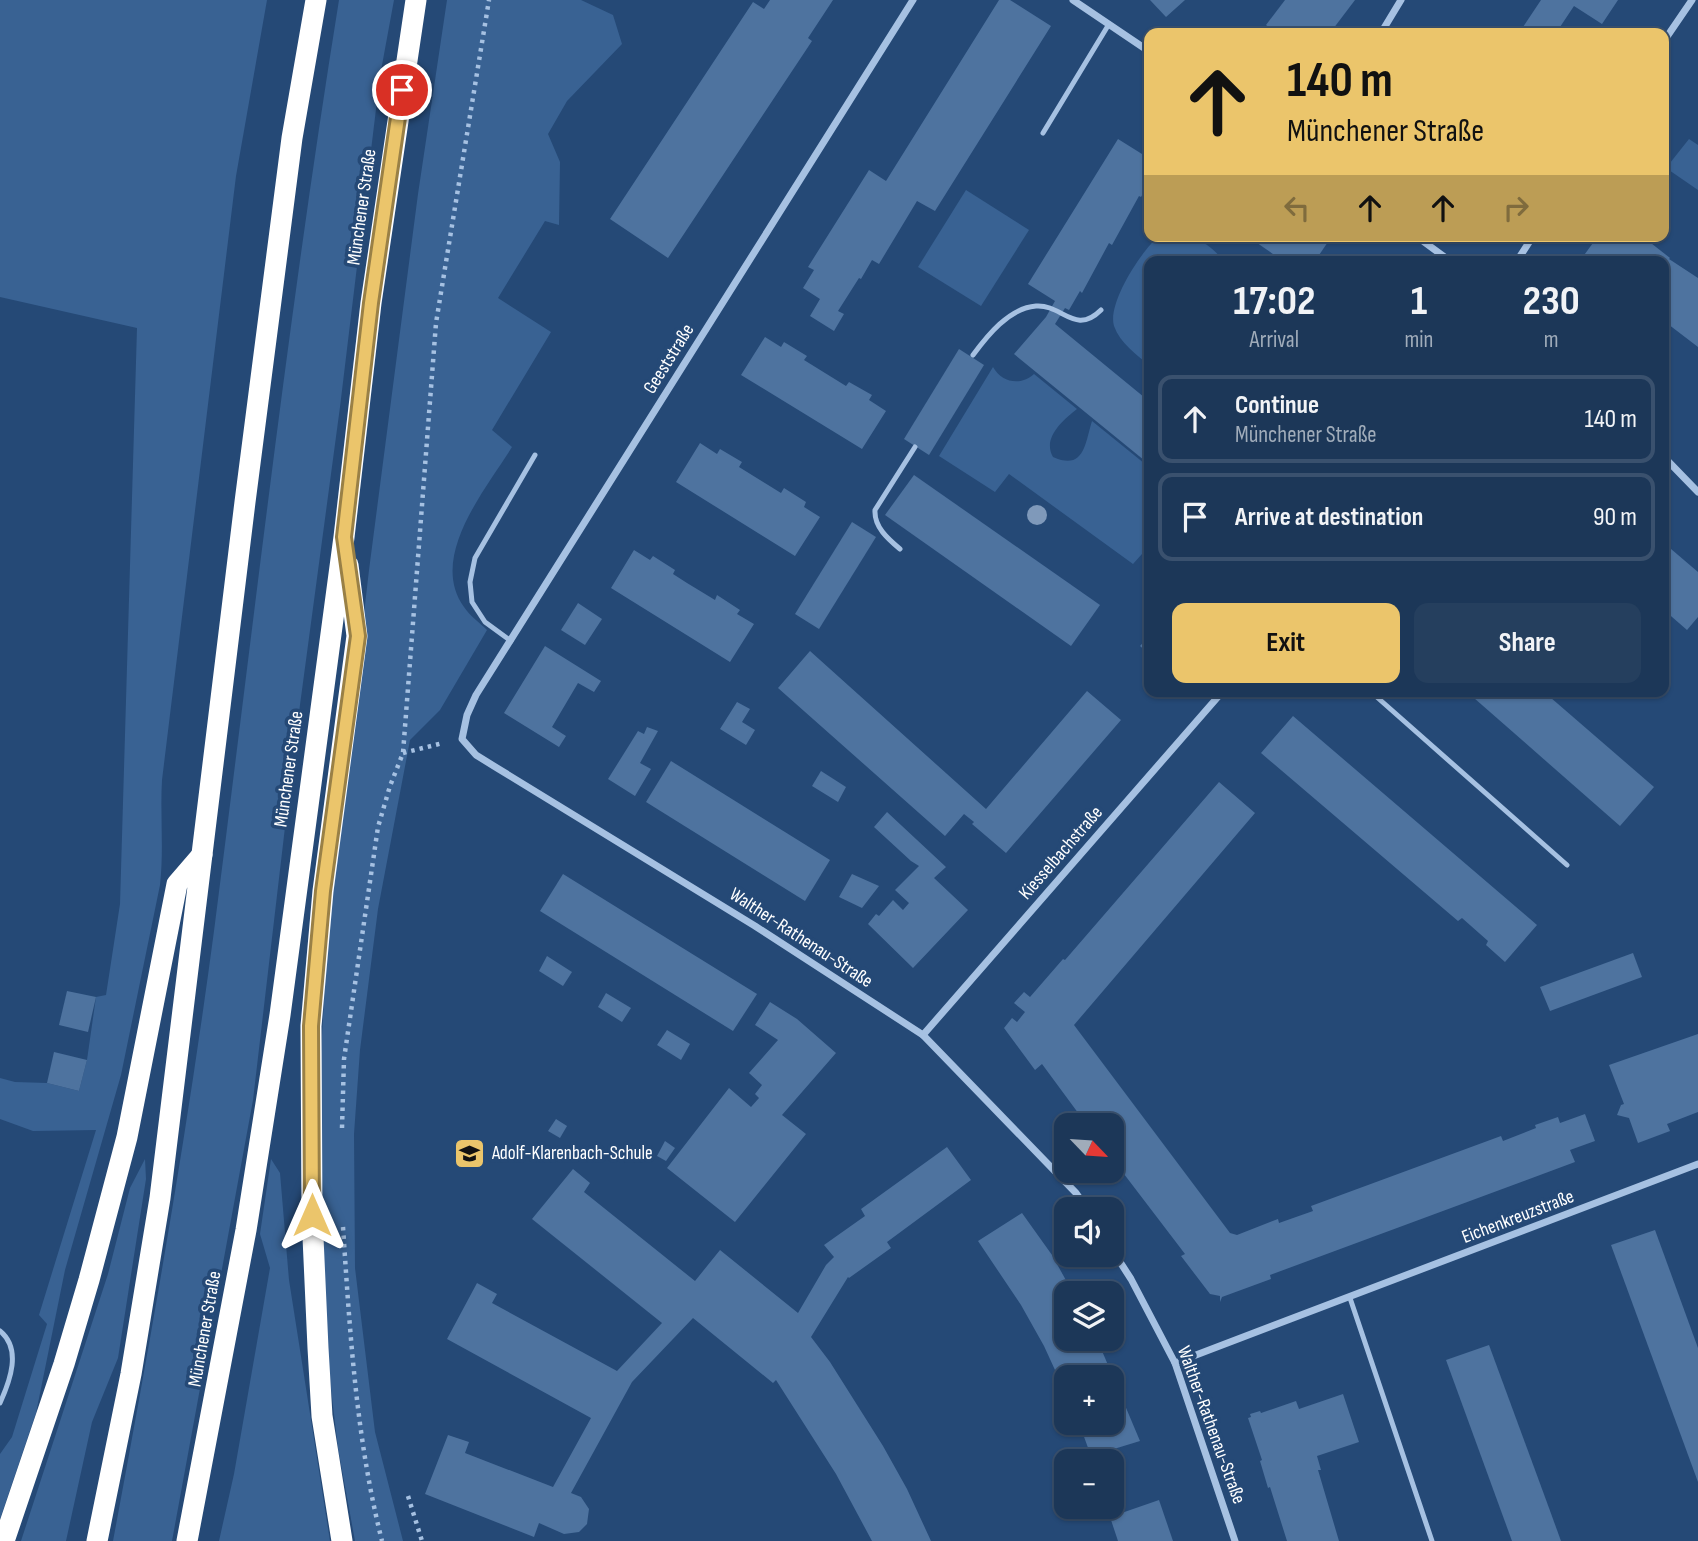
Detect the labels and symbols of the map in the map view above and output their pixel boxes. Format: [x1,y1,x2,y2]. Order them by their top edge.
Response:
pin [372,60,432,120]
street label: Münchener Straße [342,147,382,267]
street label: Geeststraße [639,320,699,398]
street label: Münchener Straße [269,709,309,829]
street label: Kiesselbachstraße [1014,802,1108,904]
street label: Walther-Rathenau-Straße [725,883,877,993]
north arrow [1054,1113,1124,1183]
school or university icon: Adolf-Klarenbach-Schule [452,1136,486,1170]
place label: Adolf-Klarenbach-Schule [491,1142,653,1165]
position arrow [275,1178,349,1252]
street label: Eichenkreuzstraße [1459,1185,1577,1249]
street label: Münchener Straße [184,1269,226,1389]
street label: Walther-Rathenau-Straße [1172,1343,1250,1507]

